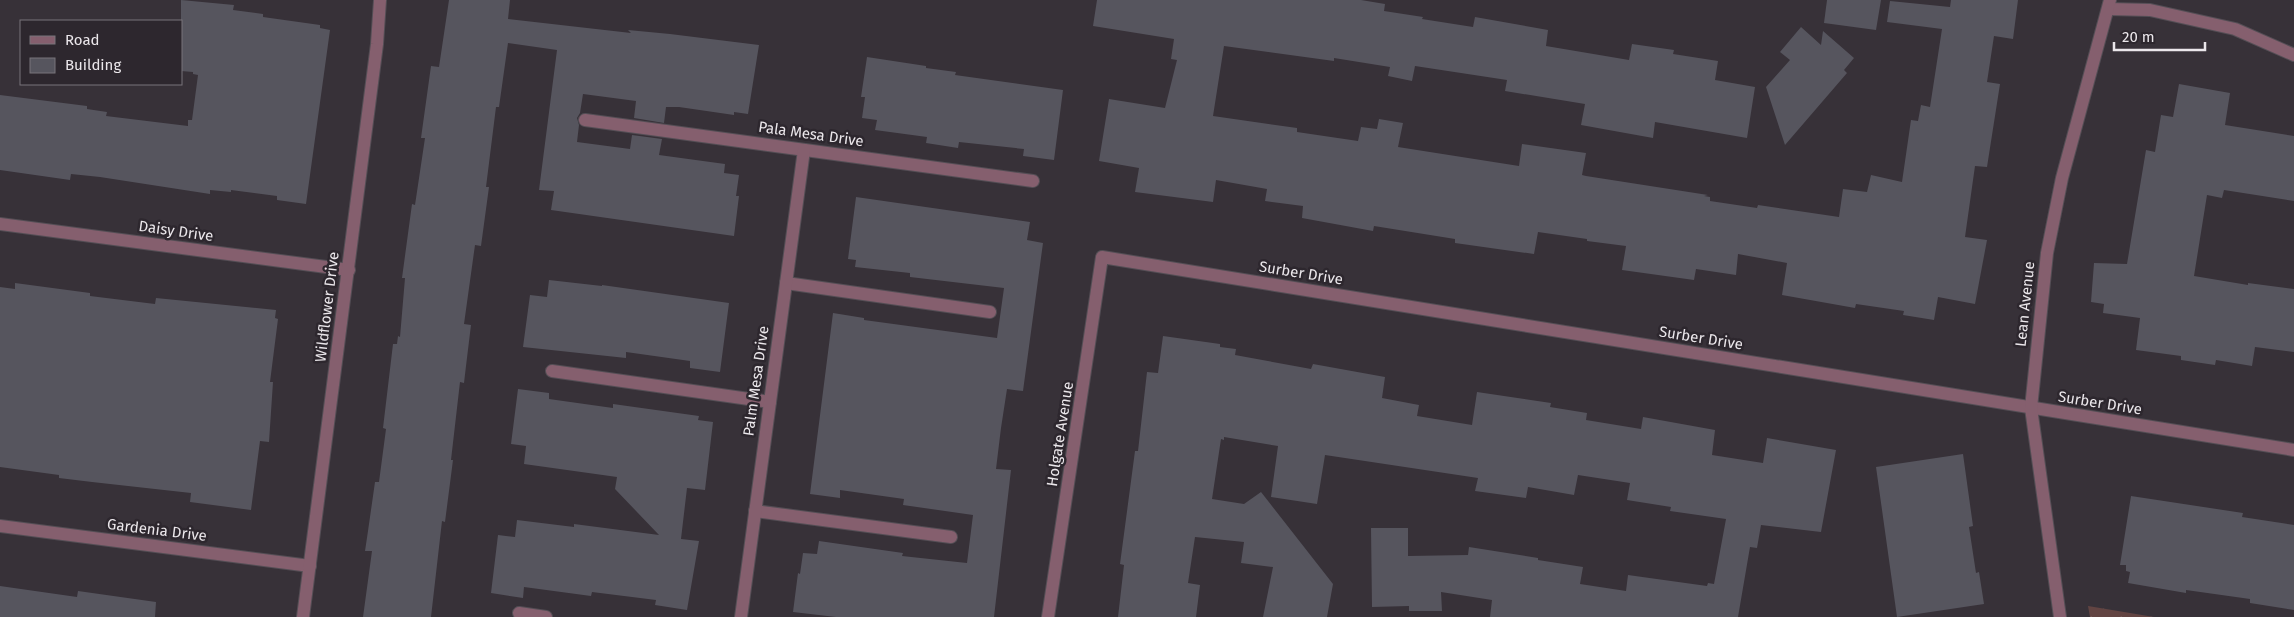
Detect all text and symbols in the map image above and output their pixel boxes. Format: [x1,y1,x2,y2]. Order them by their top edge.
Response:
legend [20,20,182,85]
scale bar [2114,20,2205,52]
text: 20 m [2122,28,2155,46]
text: Road [65,31,100,49]
text: Building [65,56,121,74]
street label: Pala Mesa Drive [757,118,865,150]
street label: Daisy Drive [138,217,214,245]
street label: Wildflower Drive [311,251,343,363]
street label: Surber Drive [1258,257,1344,289]
street label: Lean Avenue [2012,260,2038,348]
street label: Surber Drive [1658,322,1744,354]
street label: Palm Mesa Drive [739,325,773,437]
street label: Holgate Avenue [1043,380,1077,488]
street label: Surber Drive [2057,387,2143,419]
street label: Gardenia Drive [106,515,208,545]

